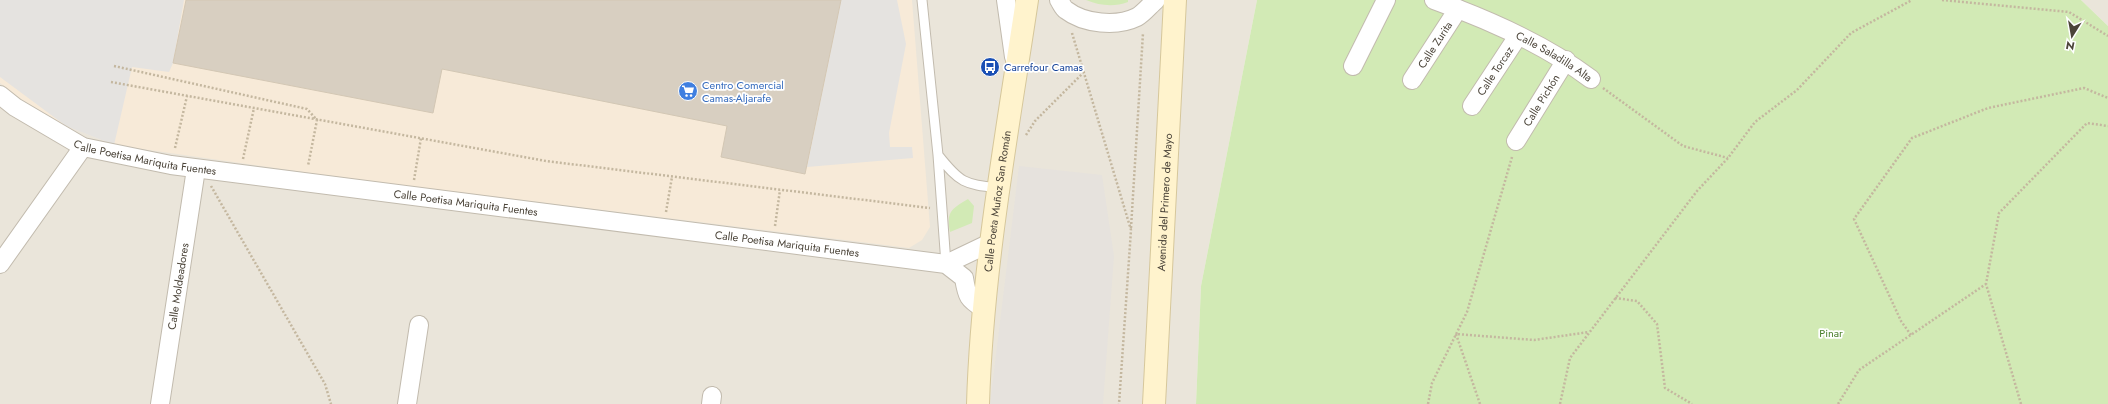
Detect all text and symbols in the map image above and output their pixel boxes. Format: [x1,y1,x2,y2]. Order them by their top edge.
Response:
north arrow [2052,16,2092,56]
street label: Calle Zurita [1414,18,1456,71]
street label: Calle Saladilla Alta [1513,27,1596,85]
text: N [2064,37,2076,55]
street label: Calle Torcaz [1473,43,1517,99]
bus stop icon: Carrefour Camas [979,56,1001,78]
place label: Carrefour Camas [1004,59,1084,75]
street label: Calle Pichón [1519,71,1563,129]
place label: Centro Comercial Camas-Aljarafe [702,77,784,106]
supermarket icon: Centro Comercial Camas-Aljarafe [677,80,699,102]
street label: Calle Poeta Muñoz San Román [980,129,1015,273]
street label: Avenida del Primero de Mayo [1153,133,1176,272]
street label: Calle Poetisa Mariquita Fuentes [71,135,218,179]
street label: Calle Poetisa Mariquita Fuentes [393,186,539,220]
street label: Calle Poetisa Mariquita Fuentes [714,227,861,261]
street label: Calle Moldeadores [163,241,193,331]
park label: Pinar [1819,325,1843,341]

